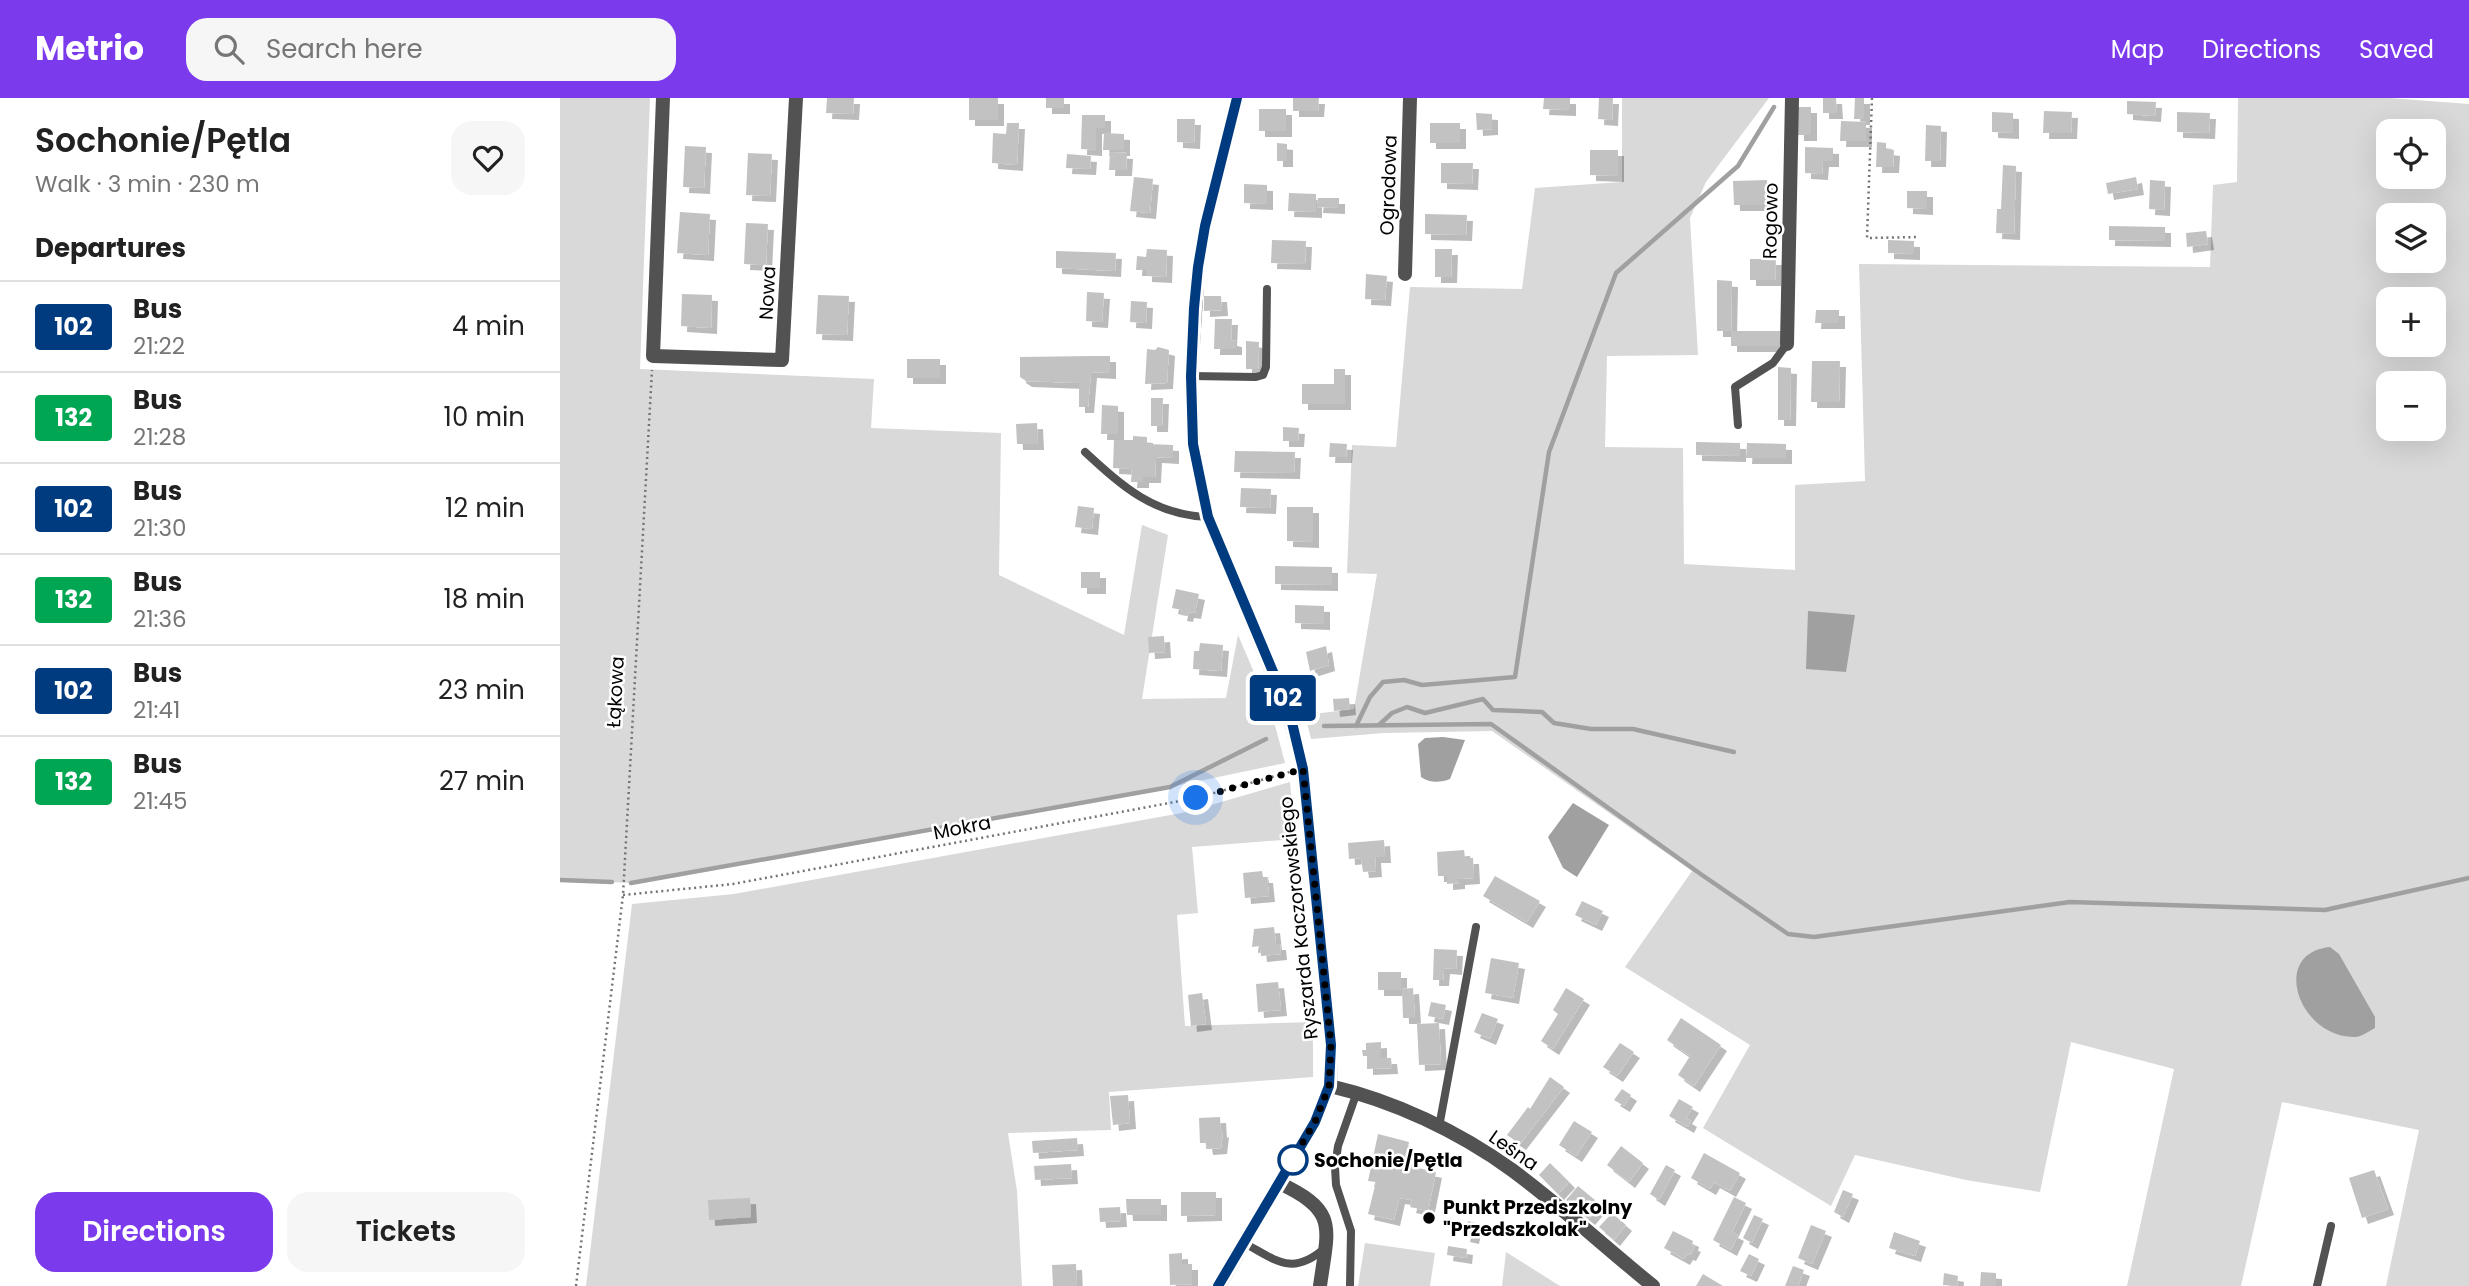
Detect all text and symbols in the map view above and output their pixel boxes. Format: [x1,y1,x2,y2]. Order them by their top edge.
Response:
search box [186,18,676,81]
text: Metrio [35,25,144,72]
icon: search [210,30,248,68]
text: Search here [266,31,423,67]
text: Map [2111,33,2164,66]
text: Directions [2202,33,2321,66]
text: Saved [2359,33,2434,66]
text: Sochonie/Pętla [35,117,291,164]
map controls [2376,119,2446,441]
button: locate [2376,119,2446,189]
button: heart [451,121,525,195]
street label: Ogrodowa [1373,134,1404,236]
text: Walk · 3 min · 230 m [35,168,260,200]
street label: Rogowo [1756,183,1785,259]
button: layers [2376,203,2446,273]
text: Departures [35,230,186,266]
street label: Nowa [753,265,782,321]
button: + [2376,287,2446,357]
text: Bus [133,291,182,327]
text: 4 min [452,308,525,344]
text: 102 [54,310,93,343]
text: 21:22 [133,330,185,362]
button: − [2376,371,2446,441]
text: Bus [133,382,182,418]
text: 10 min [444,399,525,435]
text: 132 [55,401,92,434]
text: 21:28 [133,421,186,453]
text: Bus [133,473,182,509]
text: 12 min [445,490,525,526]
text: 102 [54,492,93,525]
text: 21:30 [133,512,186,544]
text: Bus [133,564,182,600]
text: 18 min [444,581,525,617]
text: 132 [55,583,92,616]
text: 21:36 [133,603,187,635]
text: Bus [133,655,182,691]
street label: Łąkowa [600,656,631,728]
text: 23 min [438,672,525,708]
text: 102 [54,674,93,707]
line badge: 102 [1243,675,1323,721]
text: 102 [1264,681,1302,714]
text: 21:41 [133,694,180,726]
text: Bus [133,746,182,782]
text: 27 min [439,763,525,799]
text: 132 [55,765,92,798]
your location [1178,780,1213,815]
text: 21:45 [133,785,187,817]
street label: Ryszarda Kaczorowskiego [1272,795,1325,1041]
street label: Mokra [931,809,993,846]
street label: Leśna [1483,1124,1544,1177]
marker: Sochonie/Pętla [1278,1145,1308,1175]
place label: Sochonie/Pętla [1314,1147,1463,1174]
button: Directions [35,1192,273,1272]
button: Tickets [287,1192,525,1272]
place label: Punkt Przedszkolny "Przedszkolak" [1443,1194,1633,1243]
marker: Punkt Przedszkolny "Przedszkolak" [1421,1210,1437,1226]

